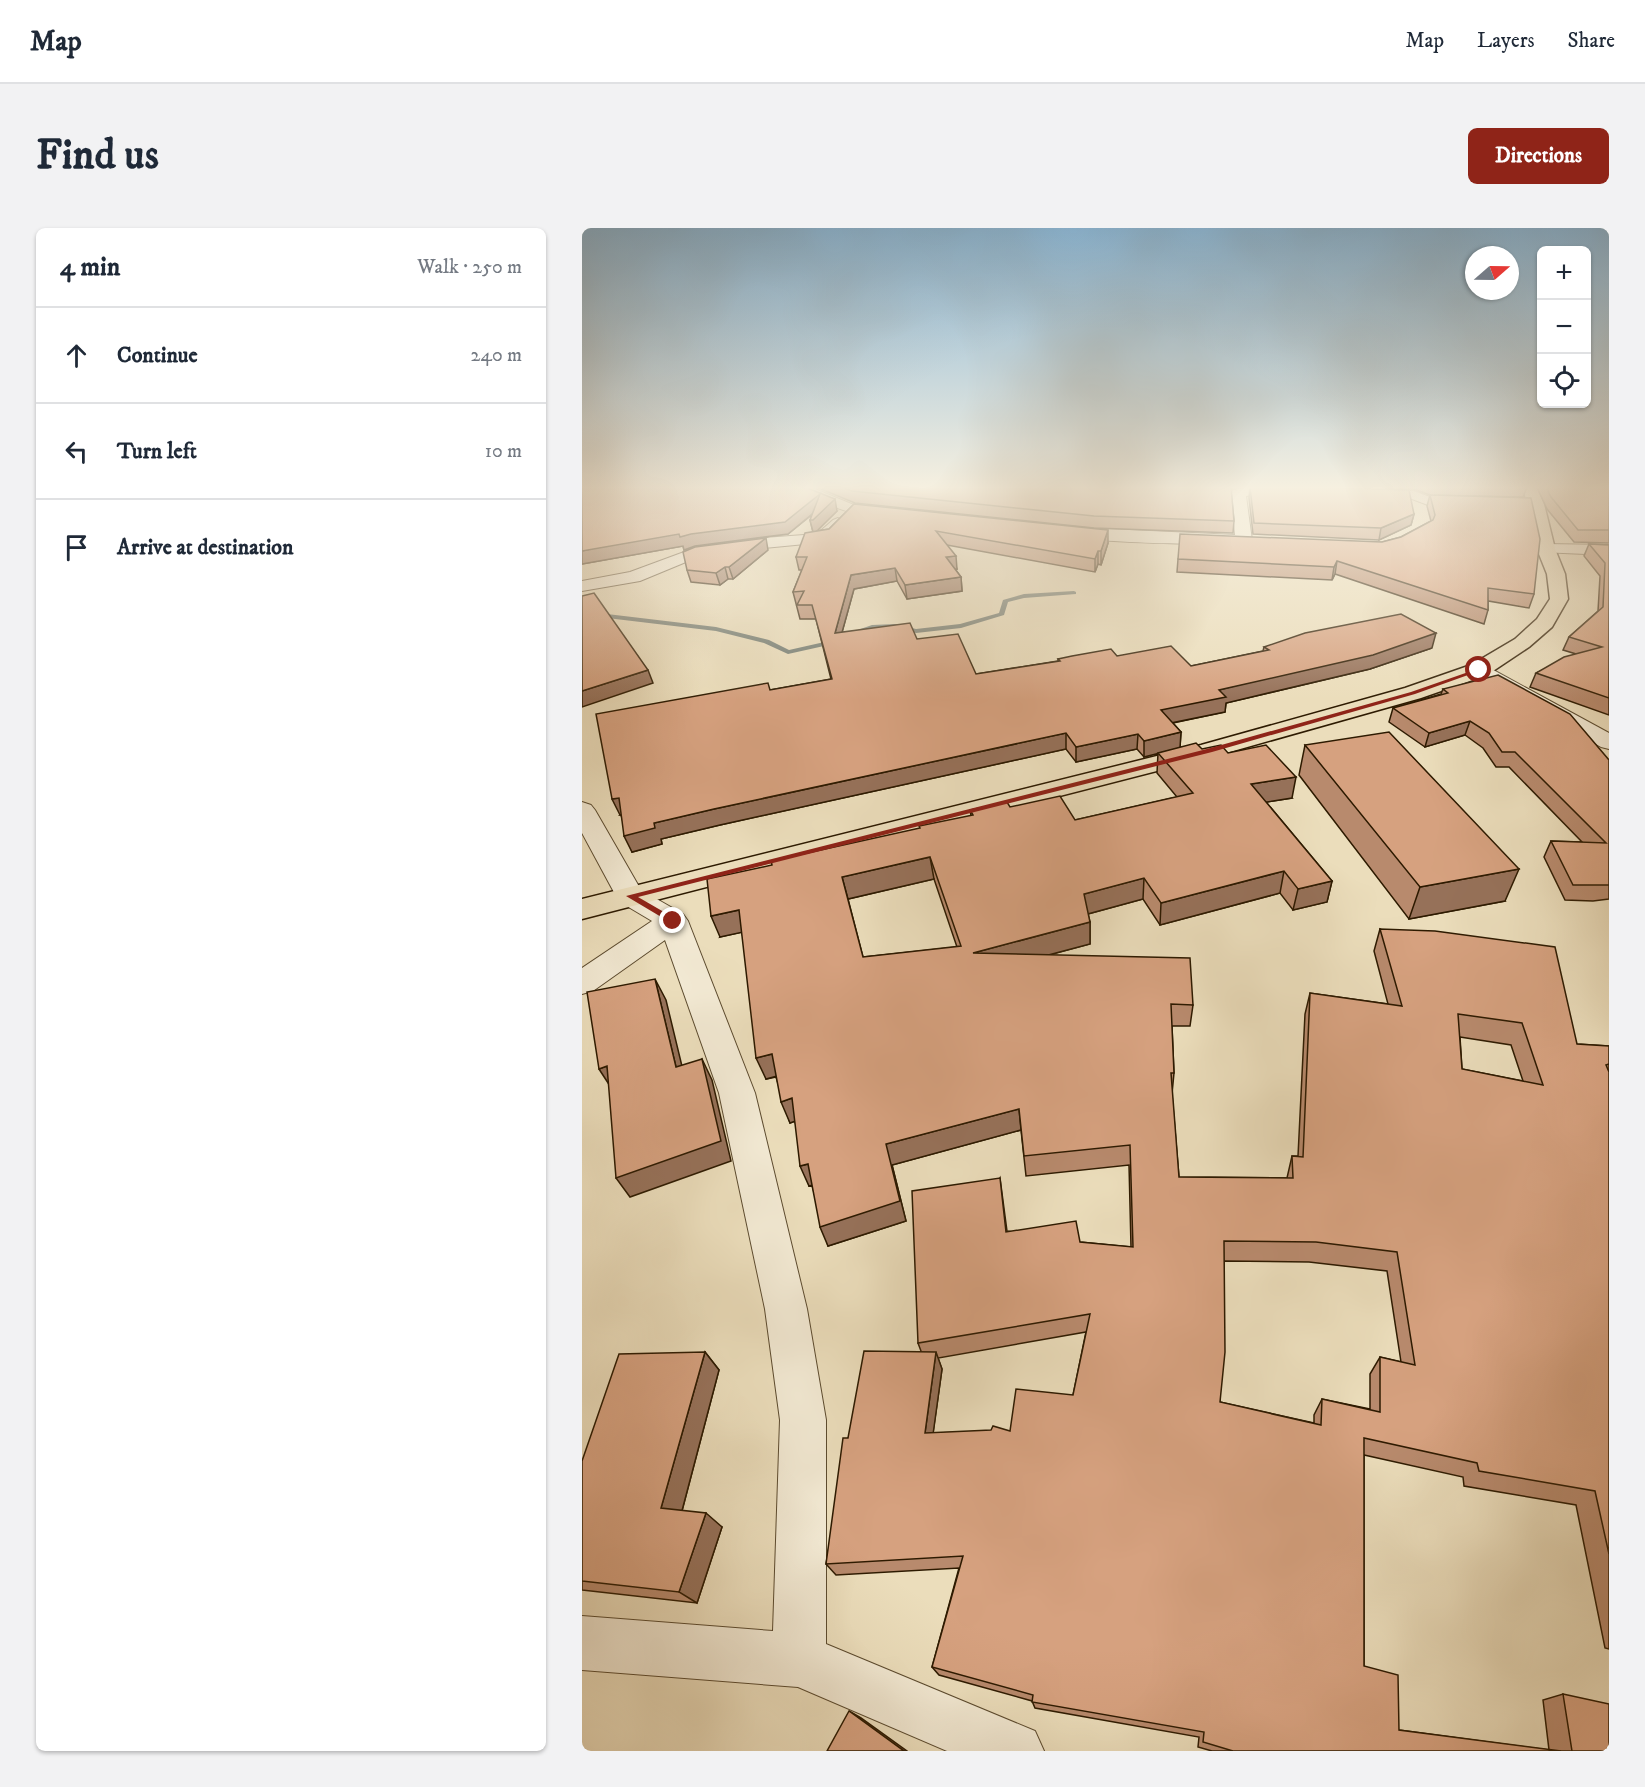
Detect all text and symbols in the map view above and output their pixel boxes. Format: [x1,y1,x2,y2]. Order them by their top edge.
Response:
text: Map [30,24,82,59]
text: Map [1405,28,1444,54]
text: Layers [1477,28,1535,54]
text: Share [1568,28,1615,54]
button: Directions [1468,128,1609,184]
text: Find us [36,130,159,182]
north arrow [1465,246,1519,300]
map controls [1537,246,1591,408]
button: + [1537,246,1591,300]
text: 4 min [60,251,120,284]
text: Walk · 250 m [417,255,522,280]
button: − [1537,300,1591,354]
icon: ahead [60,339,93,372]
text: Continue [117,342,198,369]
text: 240 m [471,343,522,368]
button: locate [1537,354,1591,408]
icon: left [60,435,93,468]
text: Turn left [117,438,197,465]
text: 10 m [485,439,522,464]
icon: arrive [60,531,93,564]
text: Arrive at destination [117,534,294,561]
route start [1465,656,1491,682]
route end [659,907,685,933]

